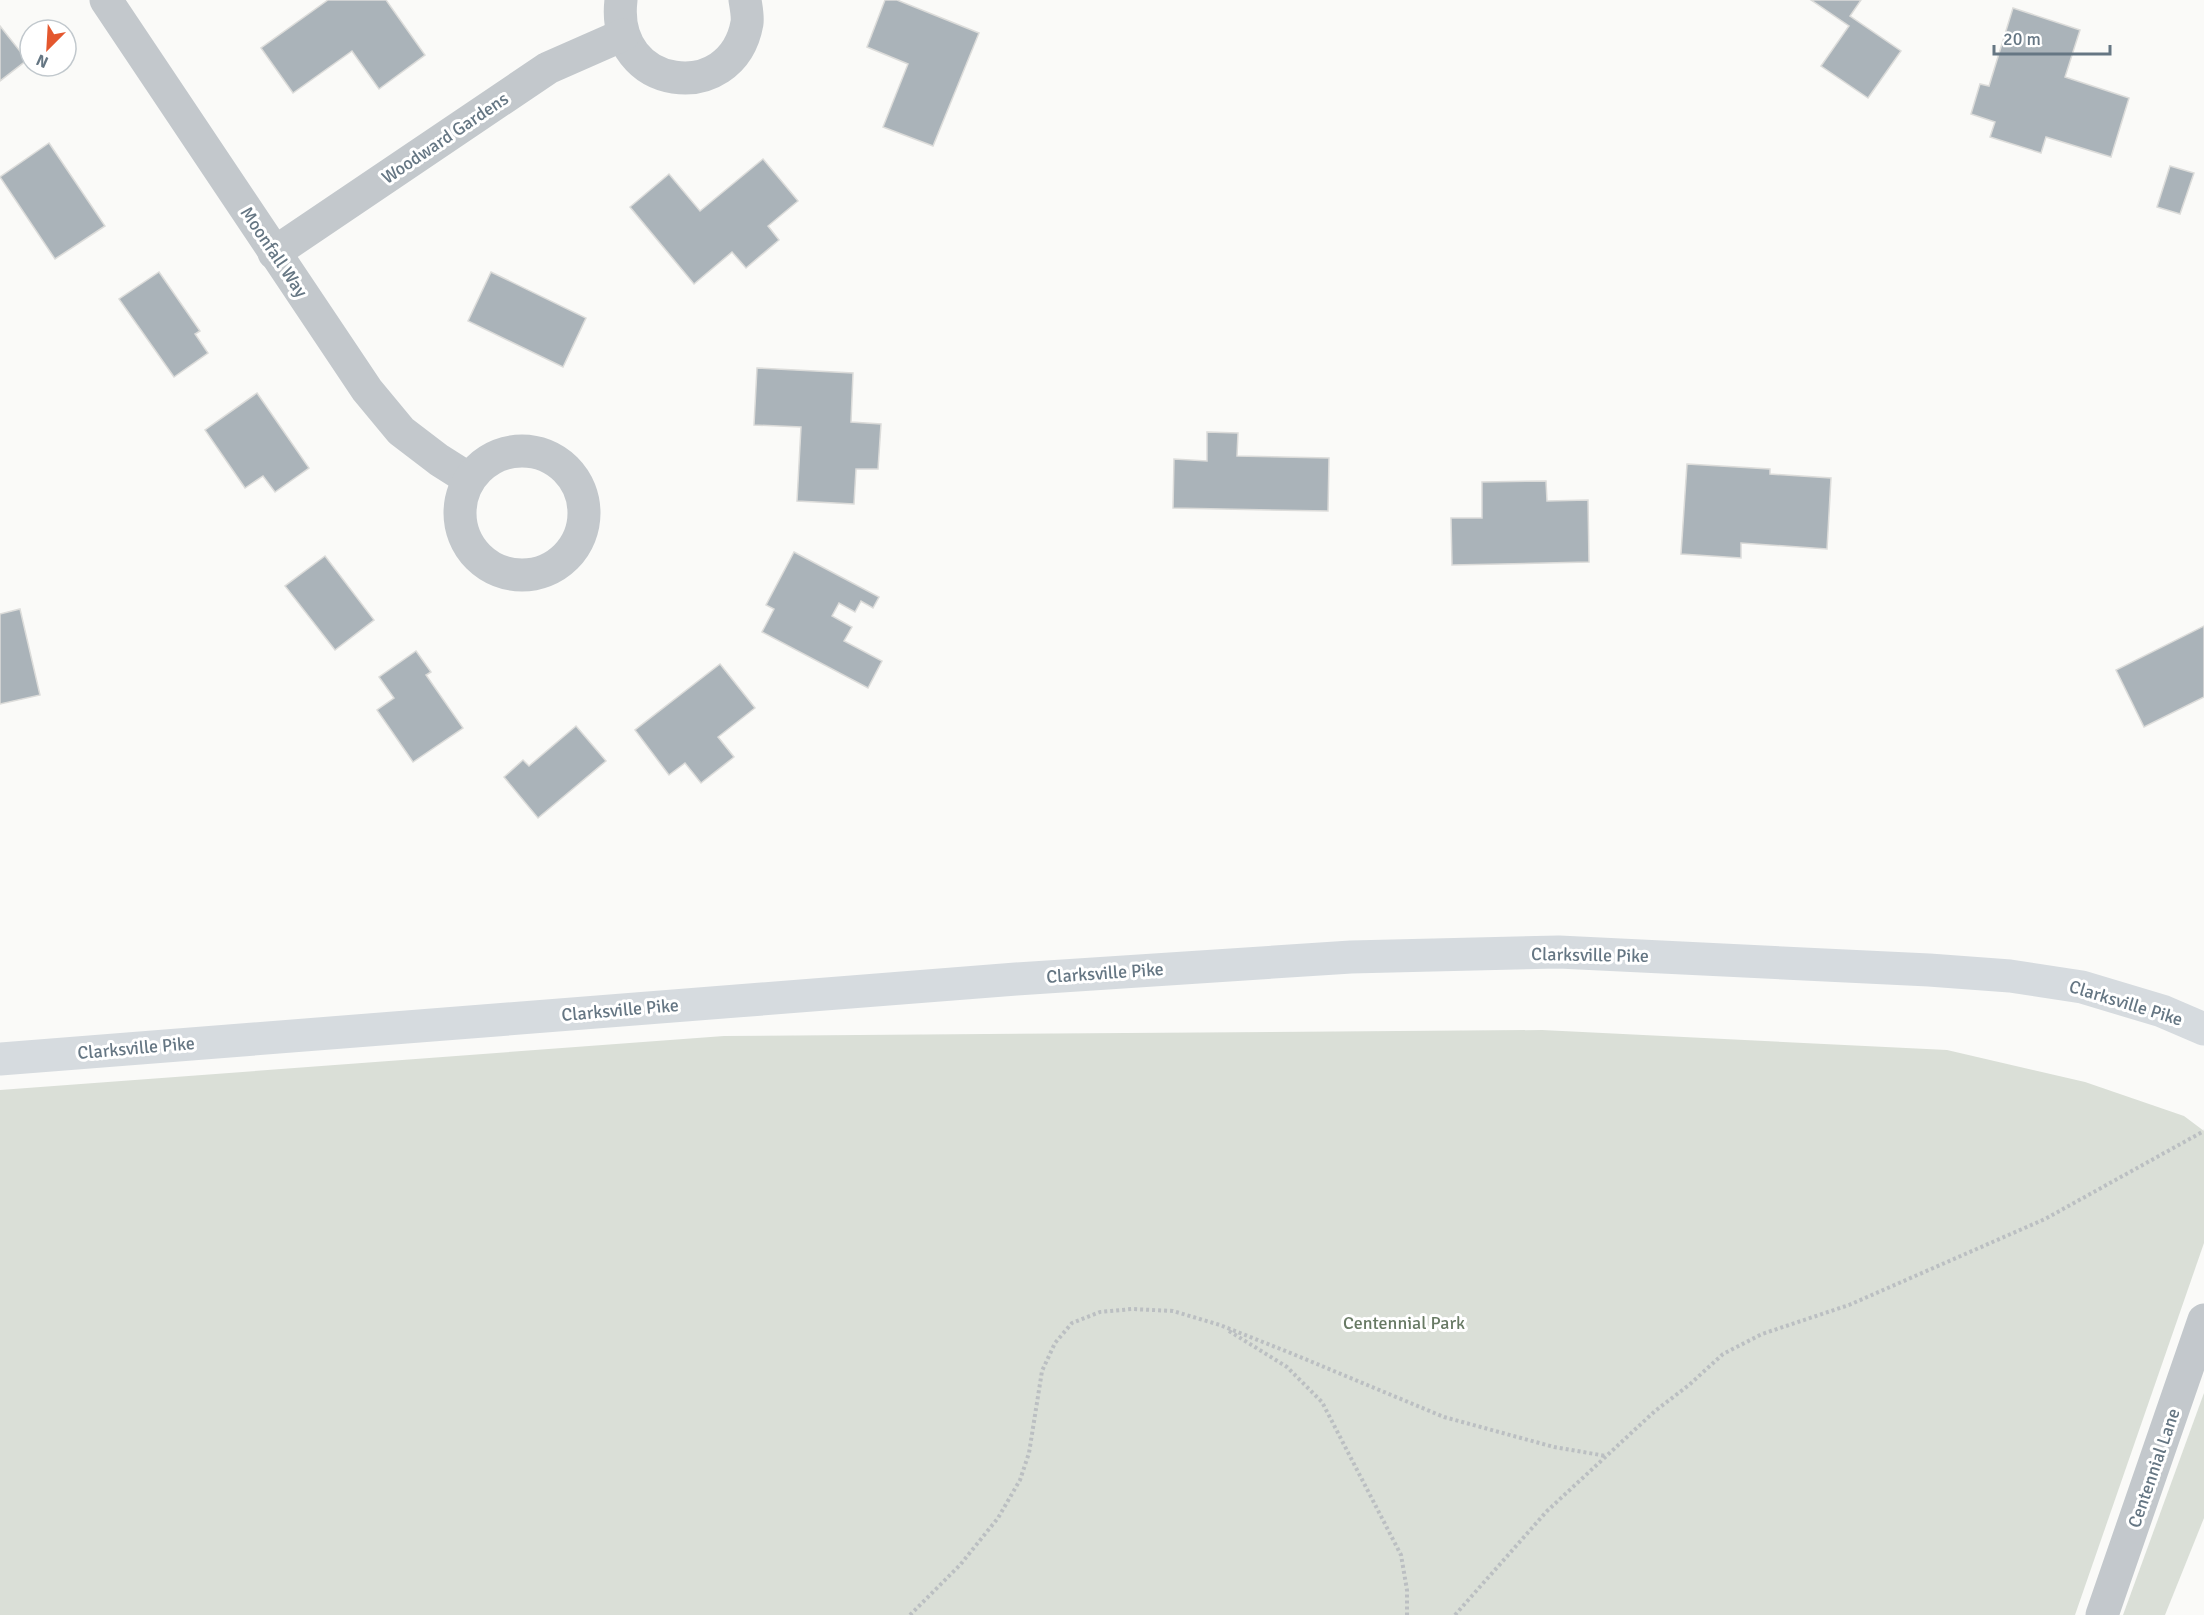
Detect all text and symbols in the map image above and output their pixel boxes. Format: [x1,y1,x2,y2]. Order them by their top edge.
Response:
north arrow [18,18,78,78]
scale bar [1994,18,2110,56]
text: 20 m [2003,28,2041,50]
text: N [33,49,51,72]
street label: Woodward Gardens [377,87,513,189]
street label: Moonfall Way [236,203,313,302]
street label: Clarksville Pike [1531,943,1649,967]
street label: Clarksville Pike [1046,958,1164,988]
street label: Clarksville Pike [2067,975,2185,1031]
street label: Clarksville Pike [560,994,680,1026]
street label: Clarksville Pike [76,1032,196,1064]
park label: Centennial Park [1343,1312,1465,1334]
street label: Centennial Lane [2123,1405,2185,1531]

